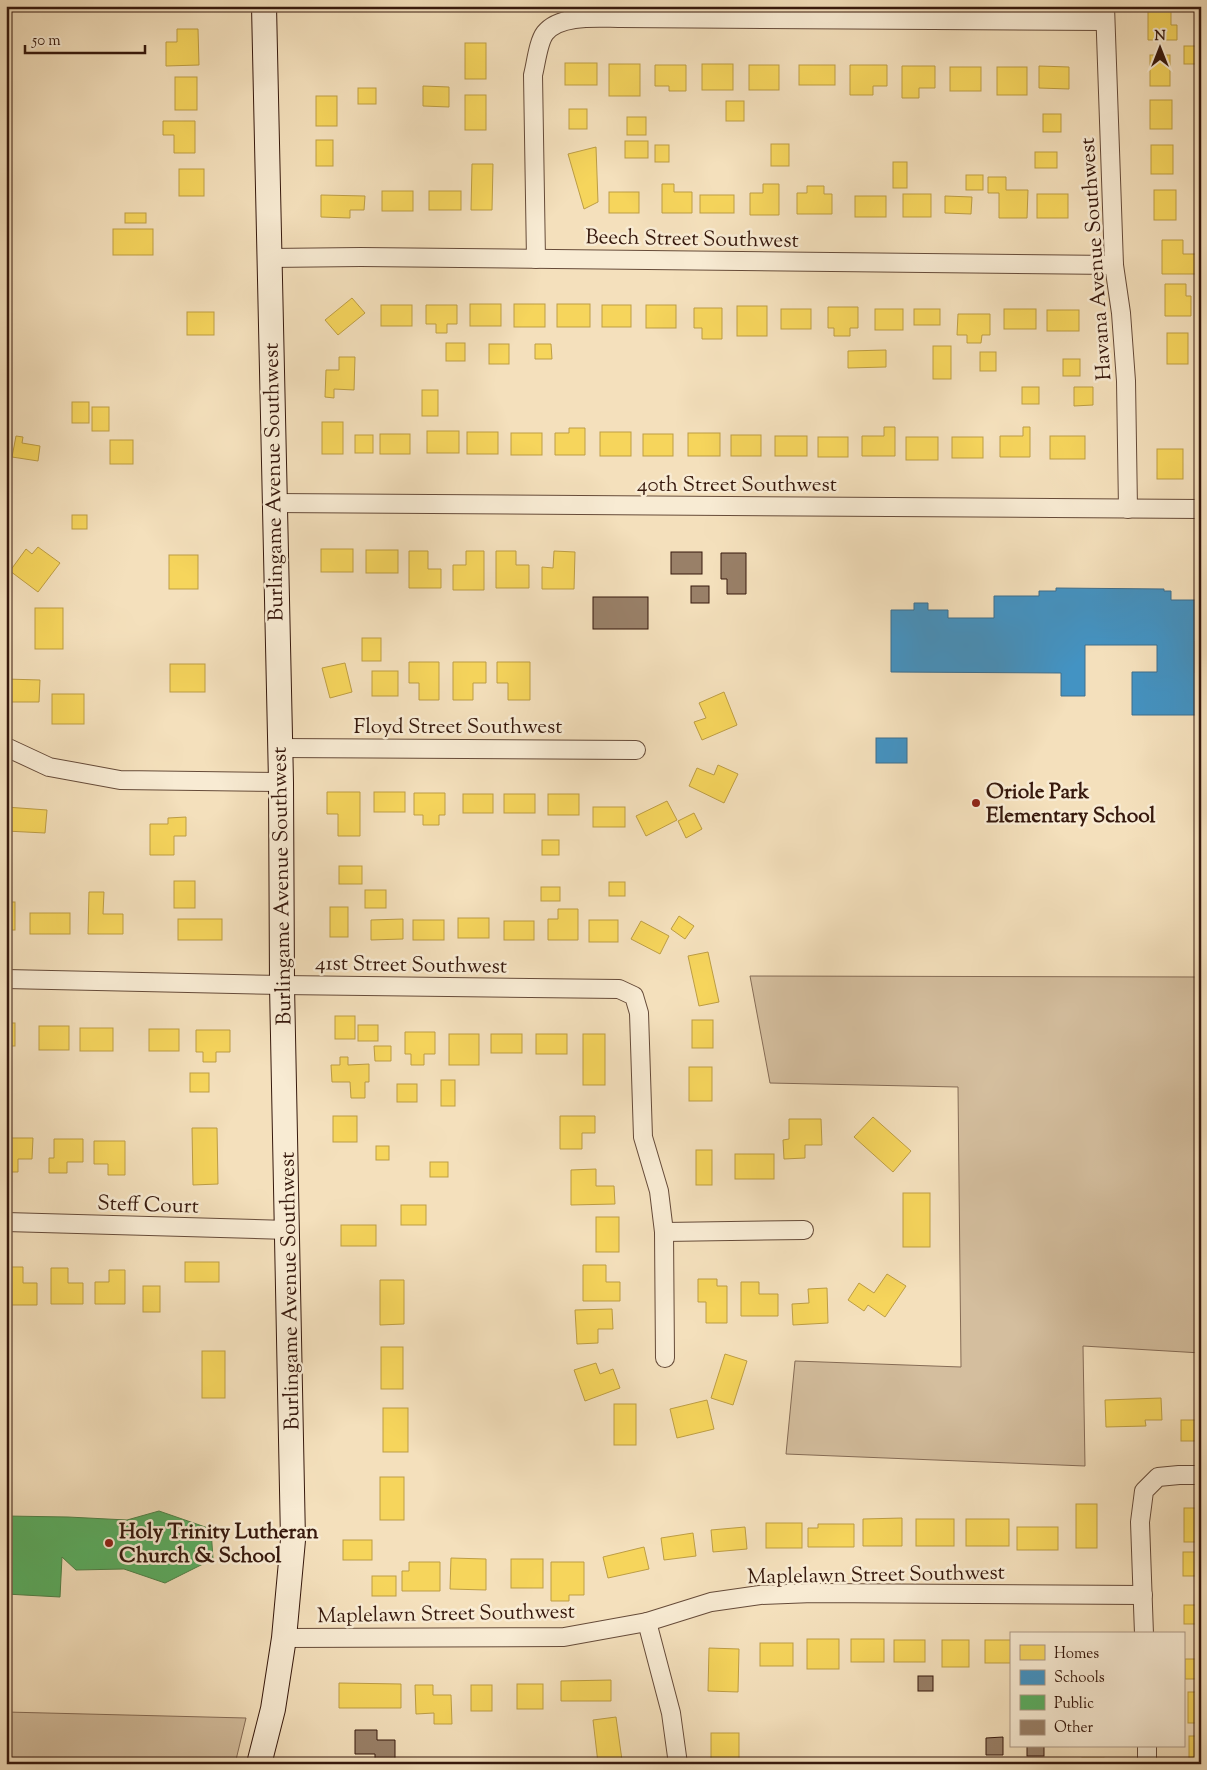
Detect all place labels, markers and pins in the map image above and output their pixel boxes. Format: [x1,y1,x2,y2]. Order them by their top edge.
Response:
place label: Oriole Park Elementary School [986,778,1156,832]
marker: Oriole Park Elementary School [970,797,982,809]
place label: Holy Trinity Lutheran Church & School [119,1518,319,1572]
marker: Holy Trinity Lutheran Church & School [103,1537,115,1549]

